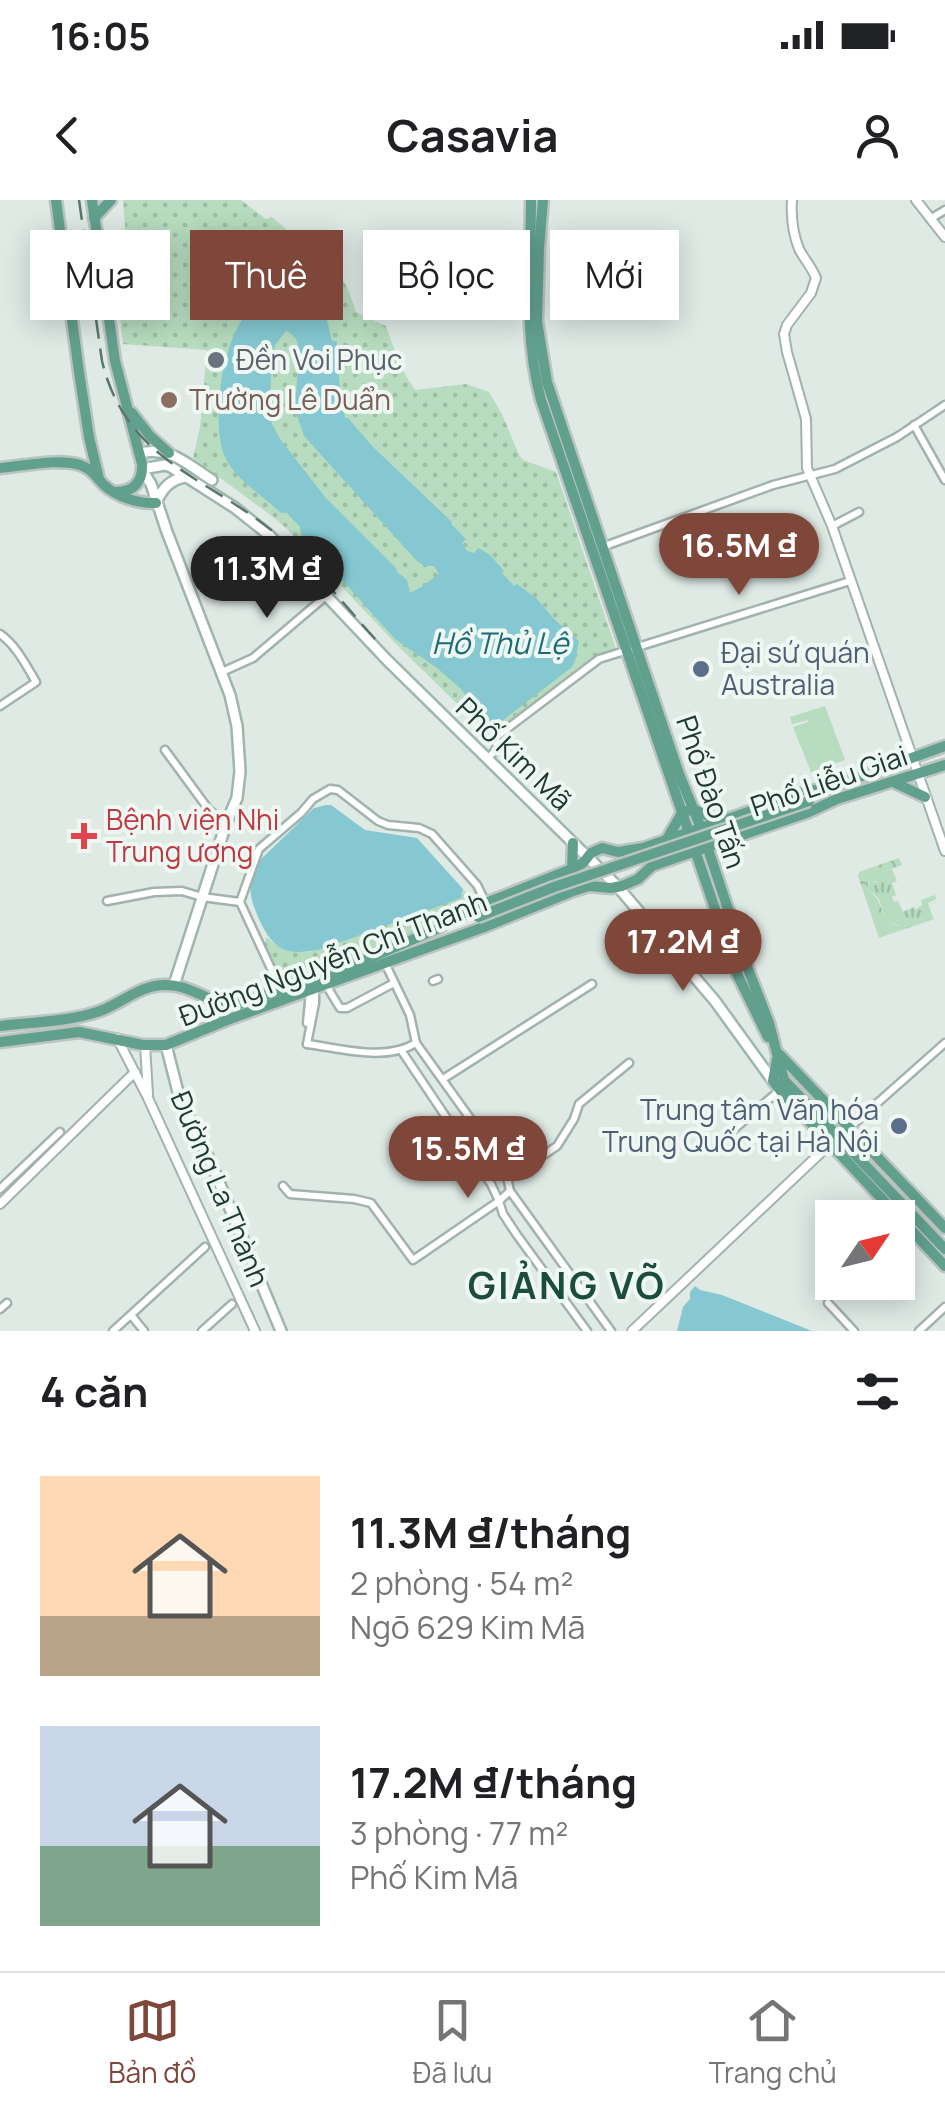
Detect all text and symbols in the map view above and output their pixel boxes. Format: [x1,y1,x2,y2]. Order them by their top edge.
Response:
text: 16:05 [50,9,151,61]
text: Casavia [387,104,558,166]
icon: back [40,108,95,163]
icon: person [850,108,905,163]
chip: Mua [30,230,170,320]
chip: Thuê [190,230,343,320]
chip: Bộ lọc [363,230,530,320]
chip: Mới [550,230,679,320]
place label: Đền Voi Phục [236,340,402,378]
marker: Đền Voi Phục [205,349,227,371]
place label: Trường Lê Duẩn [189,380,391,418]
marker: Trường Lê Duẩn [158,389,180,411]
pin: 16.5M ₫ [647,513,831,598]
text: 16.5M ₫ [681,523,797,567]
pin: 11.3M ₫ [175,536,359,621]
text: 11.3M ₫ [213,546,321,590]
water label: Hồ Thủ Lệ [432,622,570,663]
place label: Đại sứ quán Australia [721,633,870,703]
marker: Đại sứ quán Australia [690,658,712,680]
street label: Phố Kim Mã [449,688,581,818]
street label: Phố Đào Tấn [668,710,756,873]
street label: Phố Liễu Giai [745,735,912,825]
place label: Bệnh viện Nhi Trung ương [106,800,279,870]
marker: Bệnh viện Nhi Trung ương [71,823,97,849]
street label: Đường Nguyễn Chí Thanh [173,882,492,1034]
pin: 17.2M ₫ [591,909,775,994]
text: 17.2M ₫ [627,919,739,963]
street label: Đường La Thành [163,1085,279,1292]
place label: Trung tâm Văn hóa Trung Quốc tại Hà Nội [602,1090,879,1160]
marker: Trung tâm Văn hóa Trung Quốc tại Hà Nội [888,1115,910,1137]
pin: 15.5M ₫ [376,1116,560,1201]
text: 15.5M ₫ [411,1126,525,1170]
north arrow [815,1200,915,1300]
map controls [815,1200,915,1300]
district label: GIẢNG VÕ [468,1258,666,1310]
text: 4 căn [40,1362,148,1420]
icon: filters [850,1364,905,1419]
text: 11.3M ₫/tháng [350,1503,631,1561]
icon: home [120,1516,240,1636]
text: 2 phòng · 54 m² [350,1561,573,1605]
text: Ngõ 629 Kim Mã [350,1605,585,1649]
text: 17.2M ₫/tháng [350,1753,637,1811]
icon: home [120,1766,240,1886]
text: 3 phòng · 77 m² [350,1811,568,1855]
text: Phố Kim Mã [350,1855,518,1899]
tab: Bản đồ [108,1993,196,2091]
tab: Đã lưu [413,1993,492,2091]
tab: Trang chủ [709,1993,837,2091]

